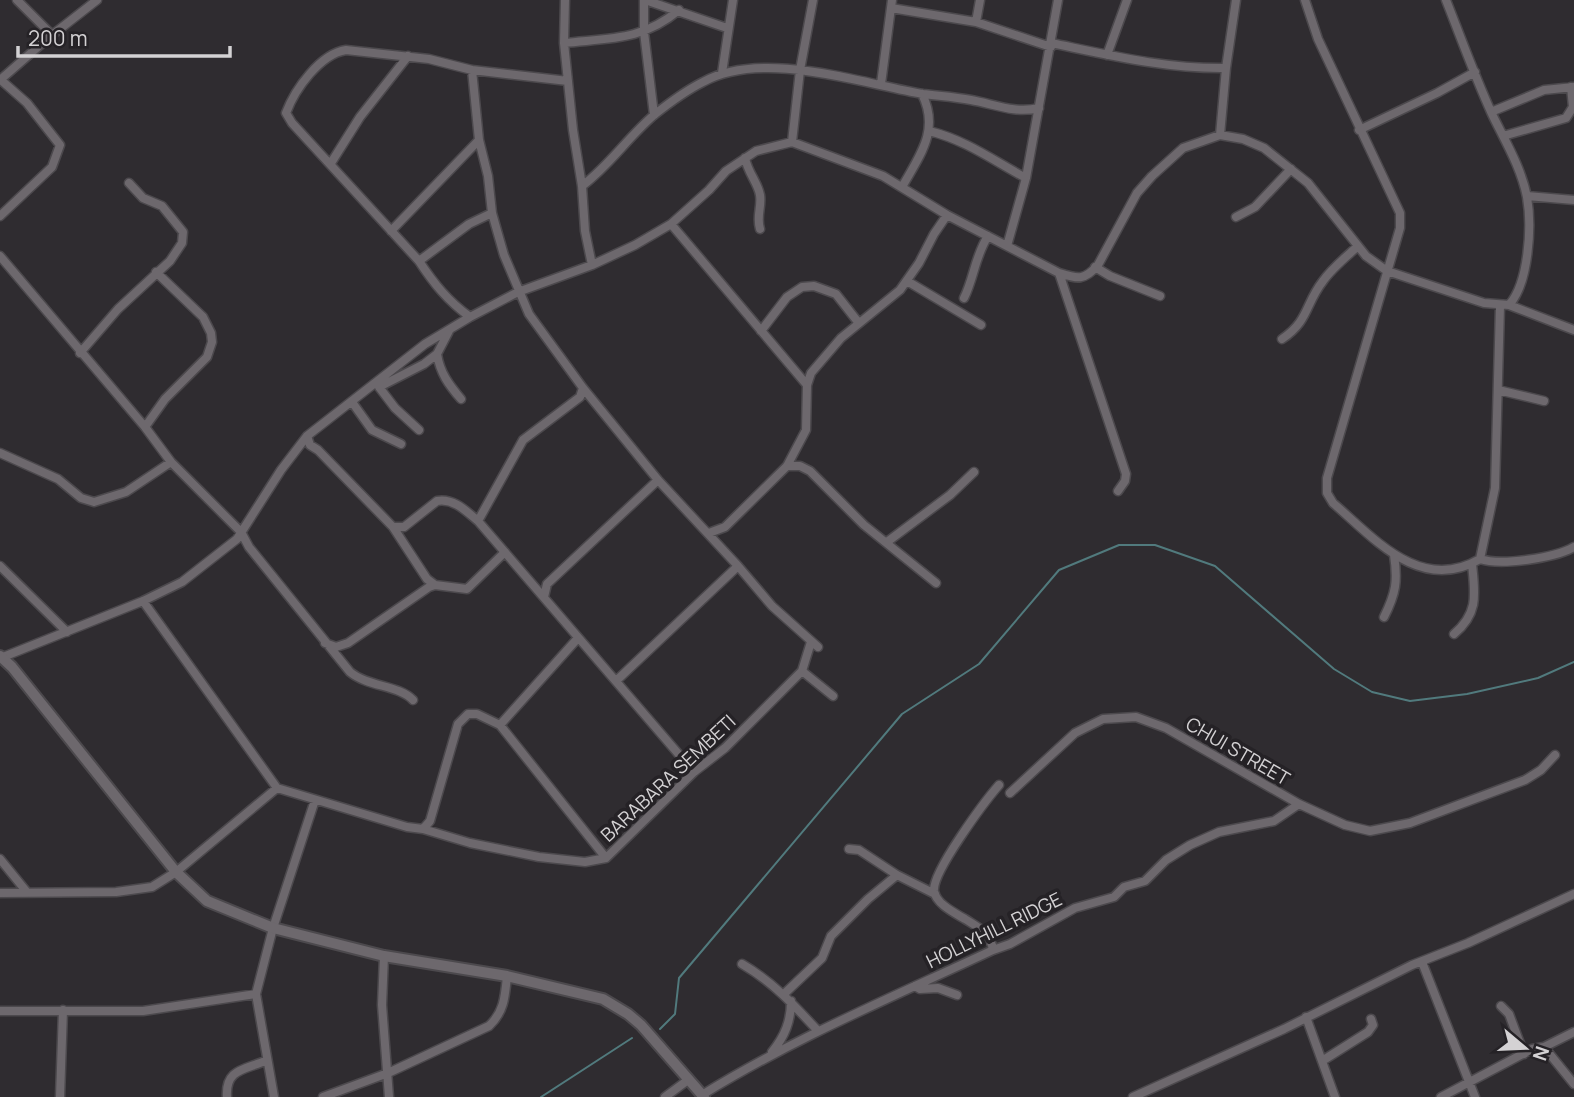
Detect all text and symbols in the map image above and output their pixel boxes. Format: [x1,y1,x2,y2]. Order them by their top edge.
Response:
scale bar [18,14,229,58]
text: 200 m [28,24,88,52]
street label: BARABARA SEMBETI [595,708,741,848]
street label: CHUI STREET [1181,711,1295,792]
street label: HOLLYHILL RIDGE [922,886,1066,974]
north arrow [1490,1013,1560,1083]
text: N [1527,1043,1556,1064]

